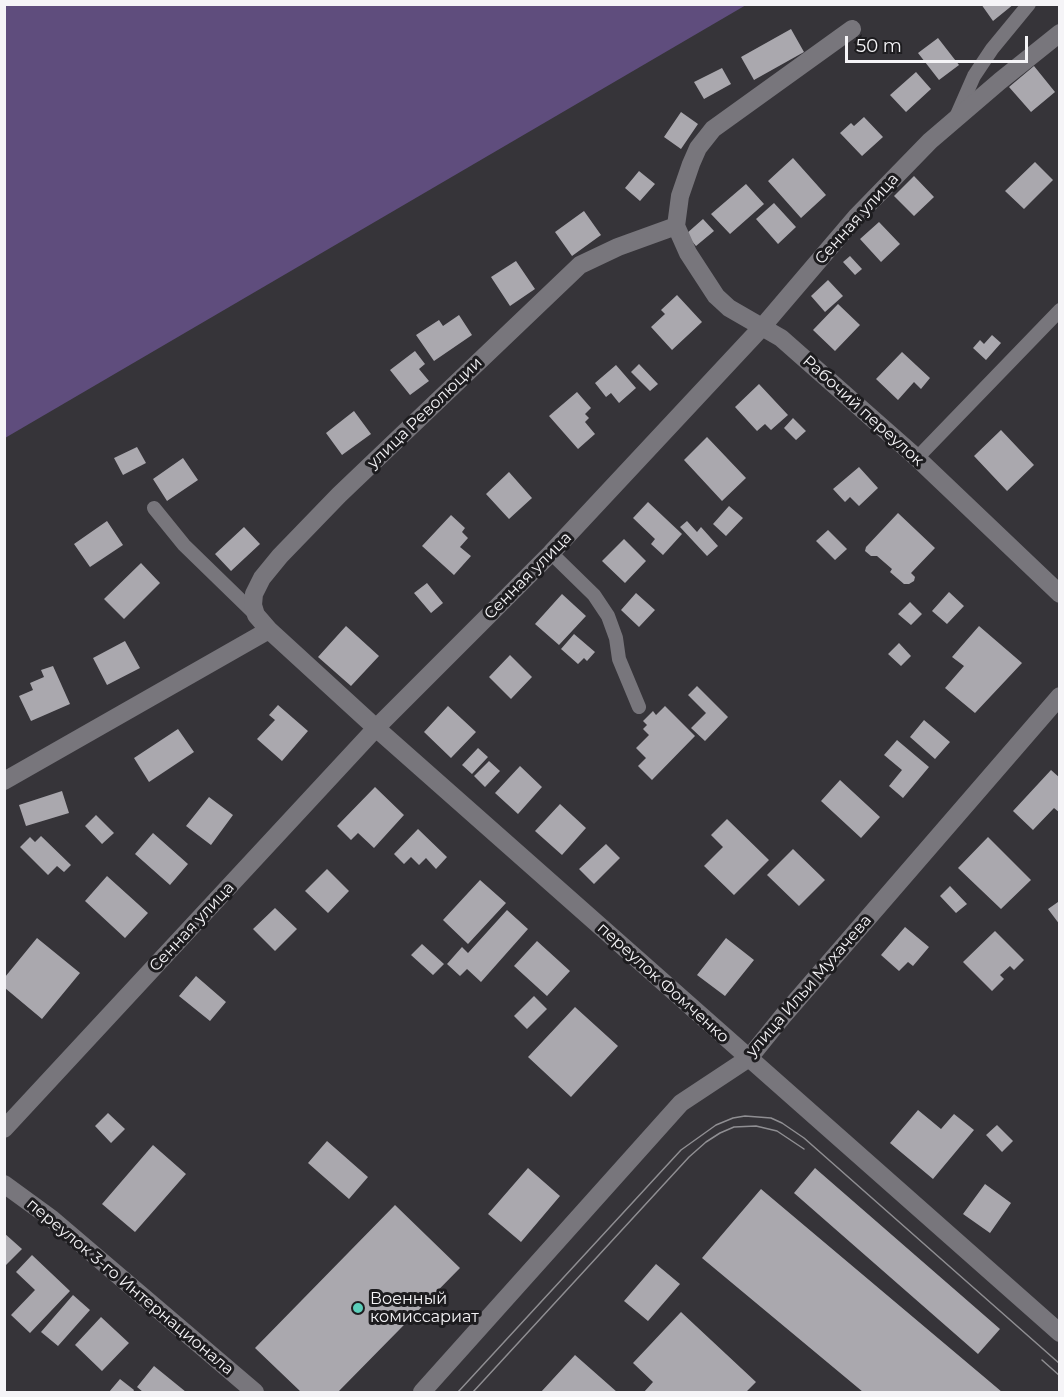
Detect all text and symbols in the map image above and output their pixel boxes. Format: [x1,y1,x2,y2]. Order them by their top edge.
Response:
scale bar [848,24,1031,62]
text: 50 m [856,35,902,57]
street label: Сенная улица [811,170,903,268]
street label: Рабочий переулок [798,352,928,470]
street label: улица Революции [364,353,486,473]
street label: Сенная улица [480,528,576,624]
street label: Сенная улица [146,878,238,976]
street label: улица Ильи Мухачева [742,911,876,1061]
street label: переулок Фомченко [593,919,733,1047]
street label: переулок 3-го Интернационала [23,1195,237,1379]
place label: Военный комиссариат [370,1289,479,1327]
marker: Военный комиссариат [351,1301,365,1315]

